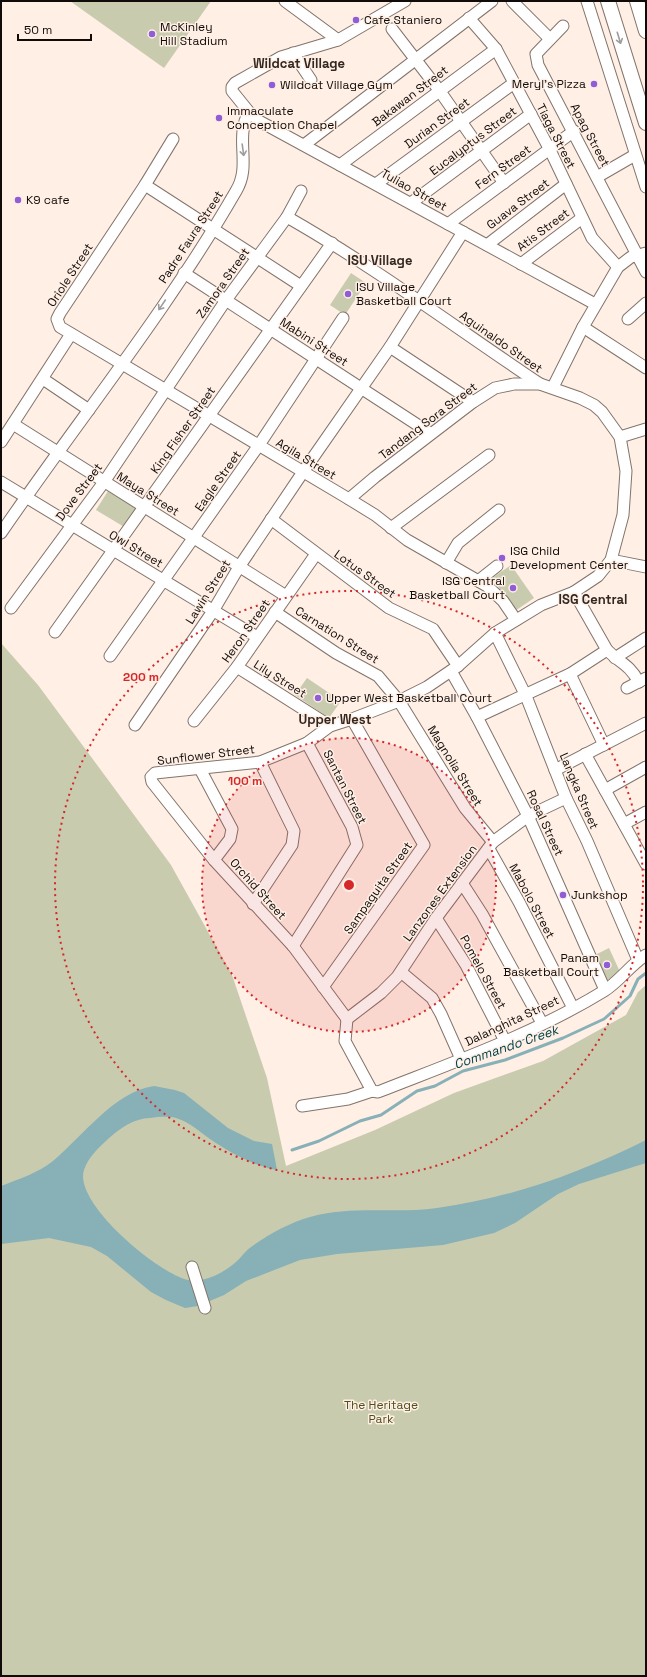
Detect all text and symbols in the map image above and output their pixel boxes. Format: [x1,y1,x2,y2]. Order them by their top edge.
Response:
place label: Cafe Staniero [364,12,442,28]
marker: Cafe Staniero [351,15,361,25]
scale bar [18,16,91,42]
place label: McKinley Hill Stadium [160,19,228,49]
text: 50 m [24,22,52,38]
marker: McKinley Hill Stadium [147,29,157,39]
one-way arrow [616,32,623,45]
district label: Wildcat Village [253,55,345,72]
street label: Bakawan Street [369,62,451,130]
place label: Meryl's Pizza [512,76,586,92]
place label: Wildcat Village Gym [280,77,393,93]
marker: Meryl's Pizza [589,79,599,89]
marker: Wildcat Village Gym [267,80,277,90]
street label: Durian Street [401,94,473,152]
street label: Tiaga Street [533,101,579,171]
street label: Apag Street [567,101,613,169]
place label: Immaculate Conception Chapel [227,103,337,133]
street label: Eucalyptus Street [426,103,520,179]
marker: Immaculate Conception Chapel [214,113,224,123]
street label: Fern Street [472,141,534,193]
one-way arrow [239,143,247,156]
street label: Tuliao Street [378,165,450,215]
street label: Guava Street [483,175,553,233]
street label: Padre Faura Street [155,188,227,286]
place label: K9 cafe [26,192,70,208]
marker: K9 cafe [13,195,23,205]
street label: Atis Street [513,205,573,255]
street label: Oriole Street [43,240,97,310]
street label: Zamora Street [193,245,253,321]
district label: ISU Village [348,252,412,269]
place label: ISU Village Basketball Court [356,279,452,309]
marker: ISU Village Basketball Court [343,289,353,299]
one-way arrow [158,299,166,310]
street label: Aguinaldo Street [456,307,546,377]
street label: Mabini Street [277,314,351,370]
street label: Tandang Sora Street [376,379,480,463]
street label: King Fisher Street [147,383,219,477]
street label: Agila Street [273,435,339,483]
street label: Eagle Street [191,447,245,515]
street label: Dove Street [52,460,106,524]
street label: Maya Street [114,468,182,520]
street label: Owl Street [106,527,166,571]
place label: ISG Child Development Center [510,543,629,573]
street label: Lotus Street [331,546,399,602]
marker: ISG Child Development Center [497,553,507,563]
street label: Lawin Street [182,557,234,627]
place label: ISG Central Basketball Court [409,573,505,603]
marker: ISG Central Basketball Court [508,583,518,593]
district label: ISG Central [559,591,627,608]
street label: Heron Street [218,596,274,666]
street label: Carnation Street [292,603,382,667]
street label: Lily Street [251,656,309,702]
text: 200 m [123,669,159,685]
place label: Upper West Basketball Court [326,690,492,706]
marker: Upper West Basketball Court [313,693,323,703]
district label: Upper West [299,711,372,728]
street label: Magnolia Street [424,723,486,809]
street label: Sunflower Street [156,741,256,769]
street label: Santan Street [319,747,371,827]
street label: Langka Street [556,750,602,832]
text: 100 m [228,773,262,789]
street label: Rosal Street [523,788,567,858]
street label: Sampaguita Street [340,839,416,937]
street label: Lanzones Extension [399,841,481,945]
street label: Orchid Street [226,855,290,923]
street label: Mabolo Street [506,861,558,941]
centre of rings [342,878,356,892]
place label: Junkshop [571,887,628,903]
marker: Junkshop [558,890,568,900]
street label: Pomelo Street [456,932,510,1012]
place label: Panam Basketball Court [503,950,599,980]
marker: Panam Basketball Court [602,960,612,970]
street label: Dalanghita Street [462,992,562,1050]
water label: Commando Creek [452,1021,562,1073]
park label: The Heritage Park [344,1397,418,1427]

